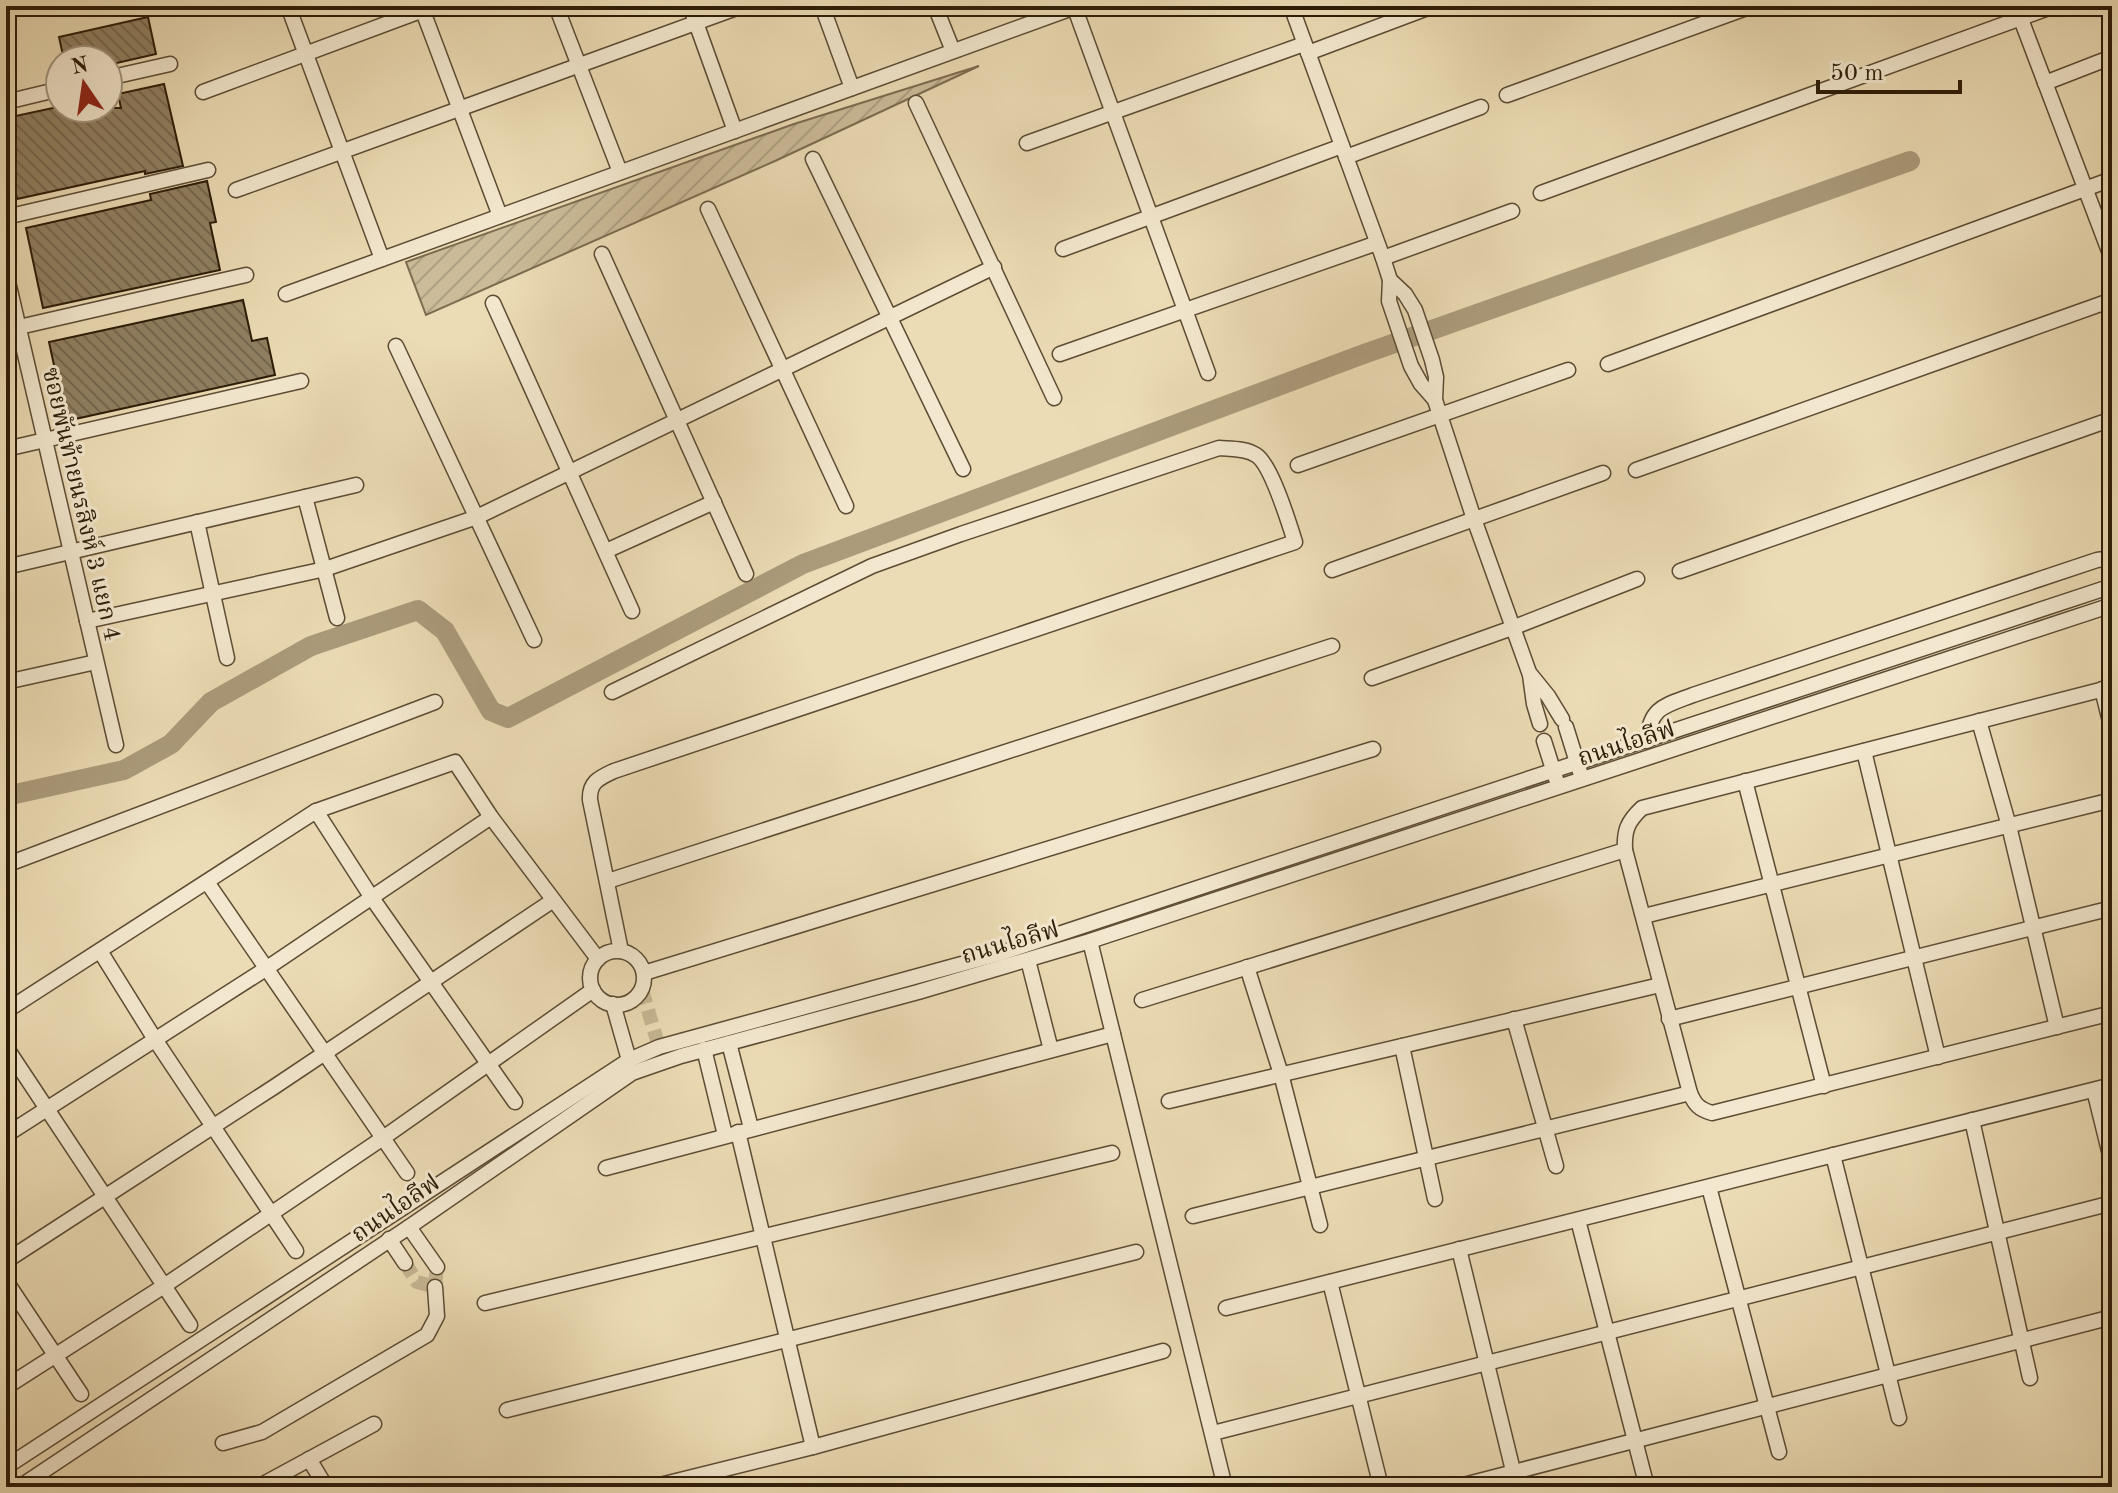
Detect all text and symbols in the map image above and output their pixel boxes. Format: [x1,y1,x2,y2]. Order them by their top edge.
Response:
north arrow [44,44,124,124]
scale bar [1818,44,1960,94]
text: N [69,54,91,79]
text: 50 m [1830,62,1884,86]
street label: ซอยพันท้ายนรสิงห์ 3 แยก 4 [37,364,129,644]
street label: ถนนไอลีฟ [1573,710,1678,772]
street label: ถนนไอลีฟ [957,911,1062,969]
street label: ถนนไอลีฟ [343,1165,444,1248]

